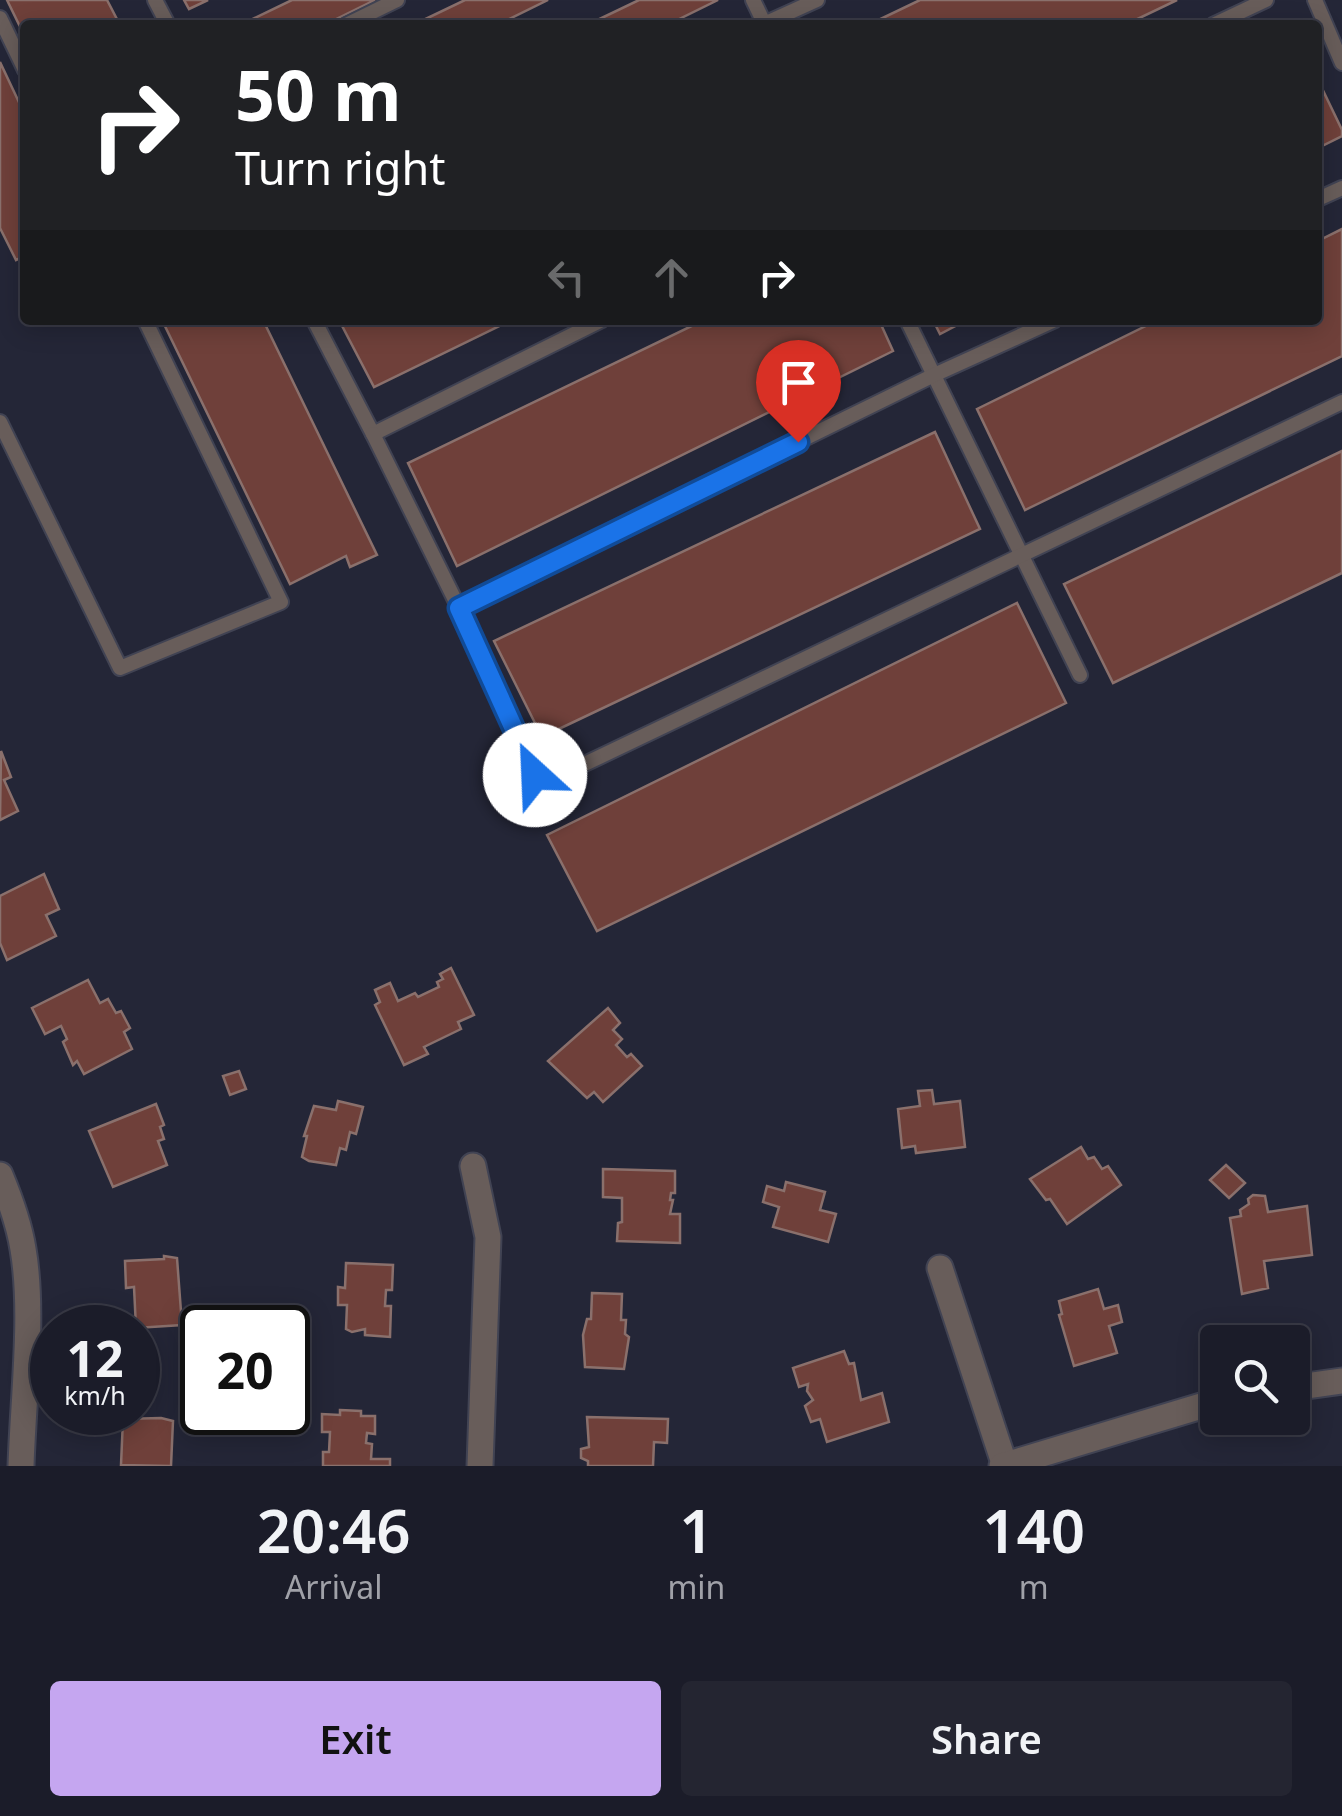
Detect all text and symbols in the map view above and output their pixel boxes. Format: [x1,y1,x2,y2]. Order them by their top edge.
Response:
text: 50 m [235,46,402,142]
icon: right [70,60,200,190]
text: Turn right [235,137,446,198]
icon: left [539,250,594,305]
icon: ahead [644,250,699,305]
icon: right [749,250,804,305]
pin [756,340,841,443]
icon: arrive [771,355,826,410]
position arrow [483,723,587,827]
speed limit sign: 20 [180,1305,310,1435]
text: 12 [66,1324,124,1392]
map controls [1200,1325,1310,1435]
button: search [1200,1325,1310,1435]
text: km/h [64,1378,126,1412]
text: 20:46 [257,1489,411,1571]
text: 1 [679,1489,714,1571]
text: 140 [982,1489,1085,1571]
text: Arrival [285,1565,383,1608]
text: min [667,1565,725,1608]
text: m [1019,1565,1049,1608]
button: Exit [50,1681,661,1796]
button: Share [681,1681,1292,1796]

